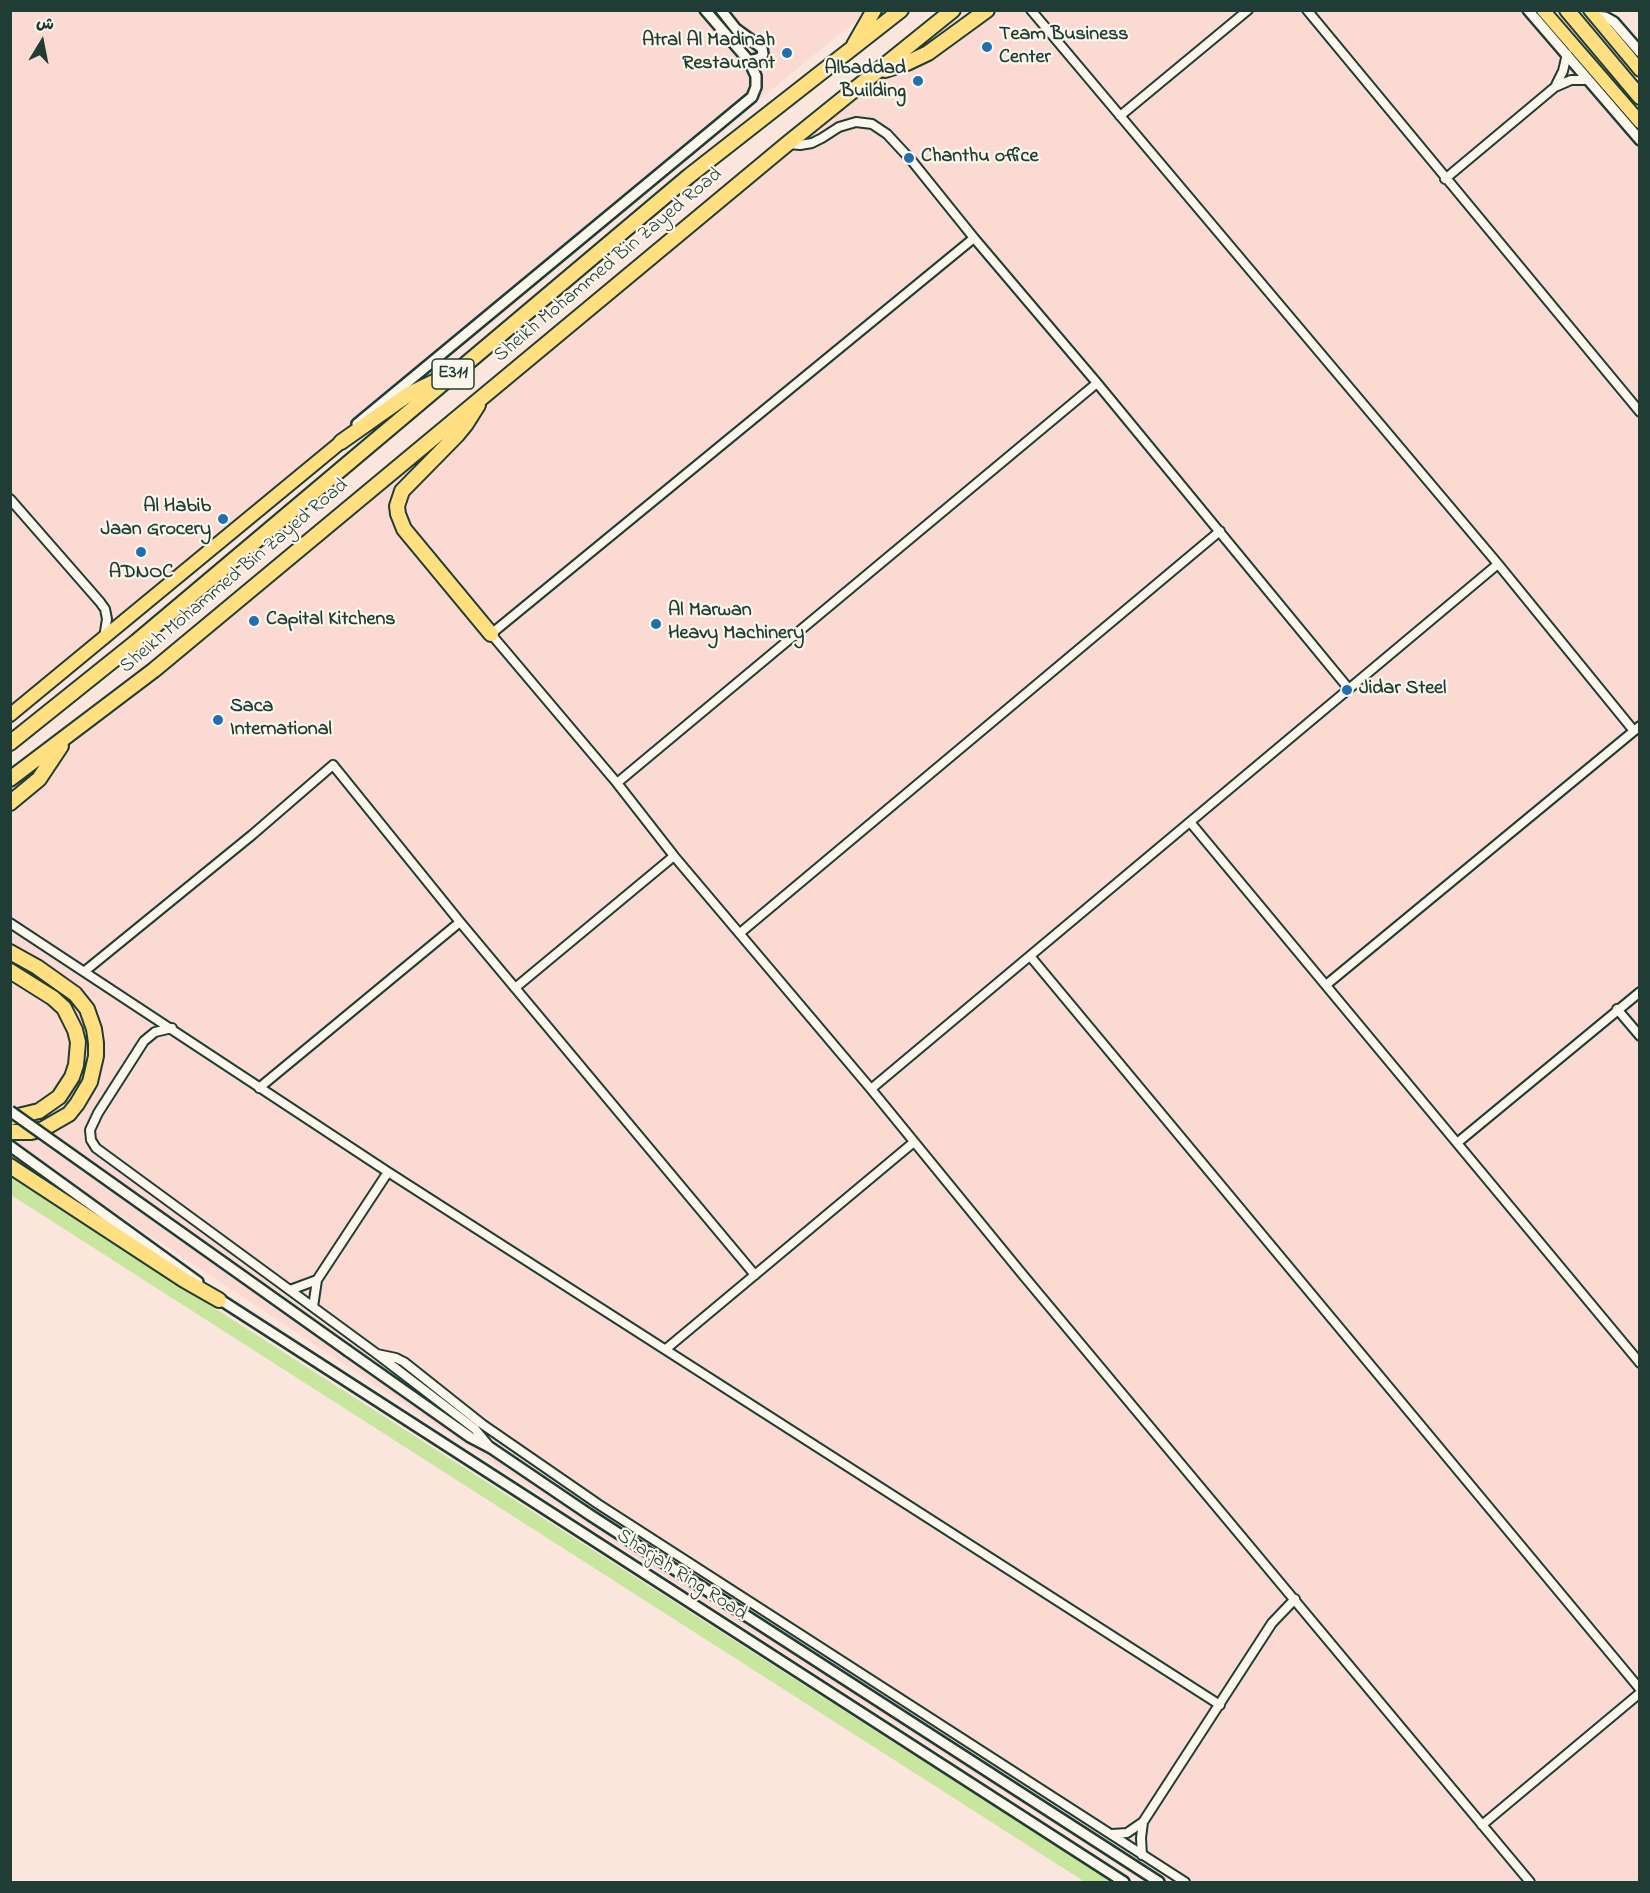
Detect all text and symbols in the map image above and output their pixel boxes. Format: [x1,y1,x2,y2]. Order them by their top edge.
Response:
text: ش [34,11,56,38]
north arrow [12,12,72,72]
place label: Team Business Center [999,24,1129,71]
place label: Atral Al Madinah Restaurant [642,30,775,77]
marker: Team Business Center [980,40,994,54]
marker: Atral Al Madinah Restaurant [780,46,794,60]
place label: Albaddad Building [824,58,906,105]
marker: Albaddad Building [911,74,925,88]
place label: Chanthu office [921,146,1038,170]
marker: Chanthu office [902,151,916,165]
street label: Sheikh Mohammed Bin Zayed Road [490,163,728,369]
road number: E311 [432,359,474,389]
street label: Sheikh Mohammed Bin Zayed Road [116,474,354,680]
place label: Al Habib Jaan Grocery [100,496,211,543]
marker: Al Habib Jaan Grocery [216,512,230,526]
marker: ADNOC [134,545,148,559]
place label: ADNOC [109,562,173,586]
place label: Al Marwan Heavy Machinery [668,600,804,647]
place label: Capital Kitchens [266,609,396,633]
marker: Capital Kitchens [247,614,261,628]
marker: Al Marwan Heavy Machinery [649,617,663,631]
place label: Jidar Steel [1359,678,1446,702]
marker: Jidar Steel [1340,683,1354,697]
place label: Saca International [230,696,332,743]
marker: Saca International [211,713,225,727]
street label: Sharjah Ring Road [611,1525,751,1627]

